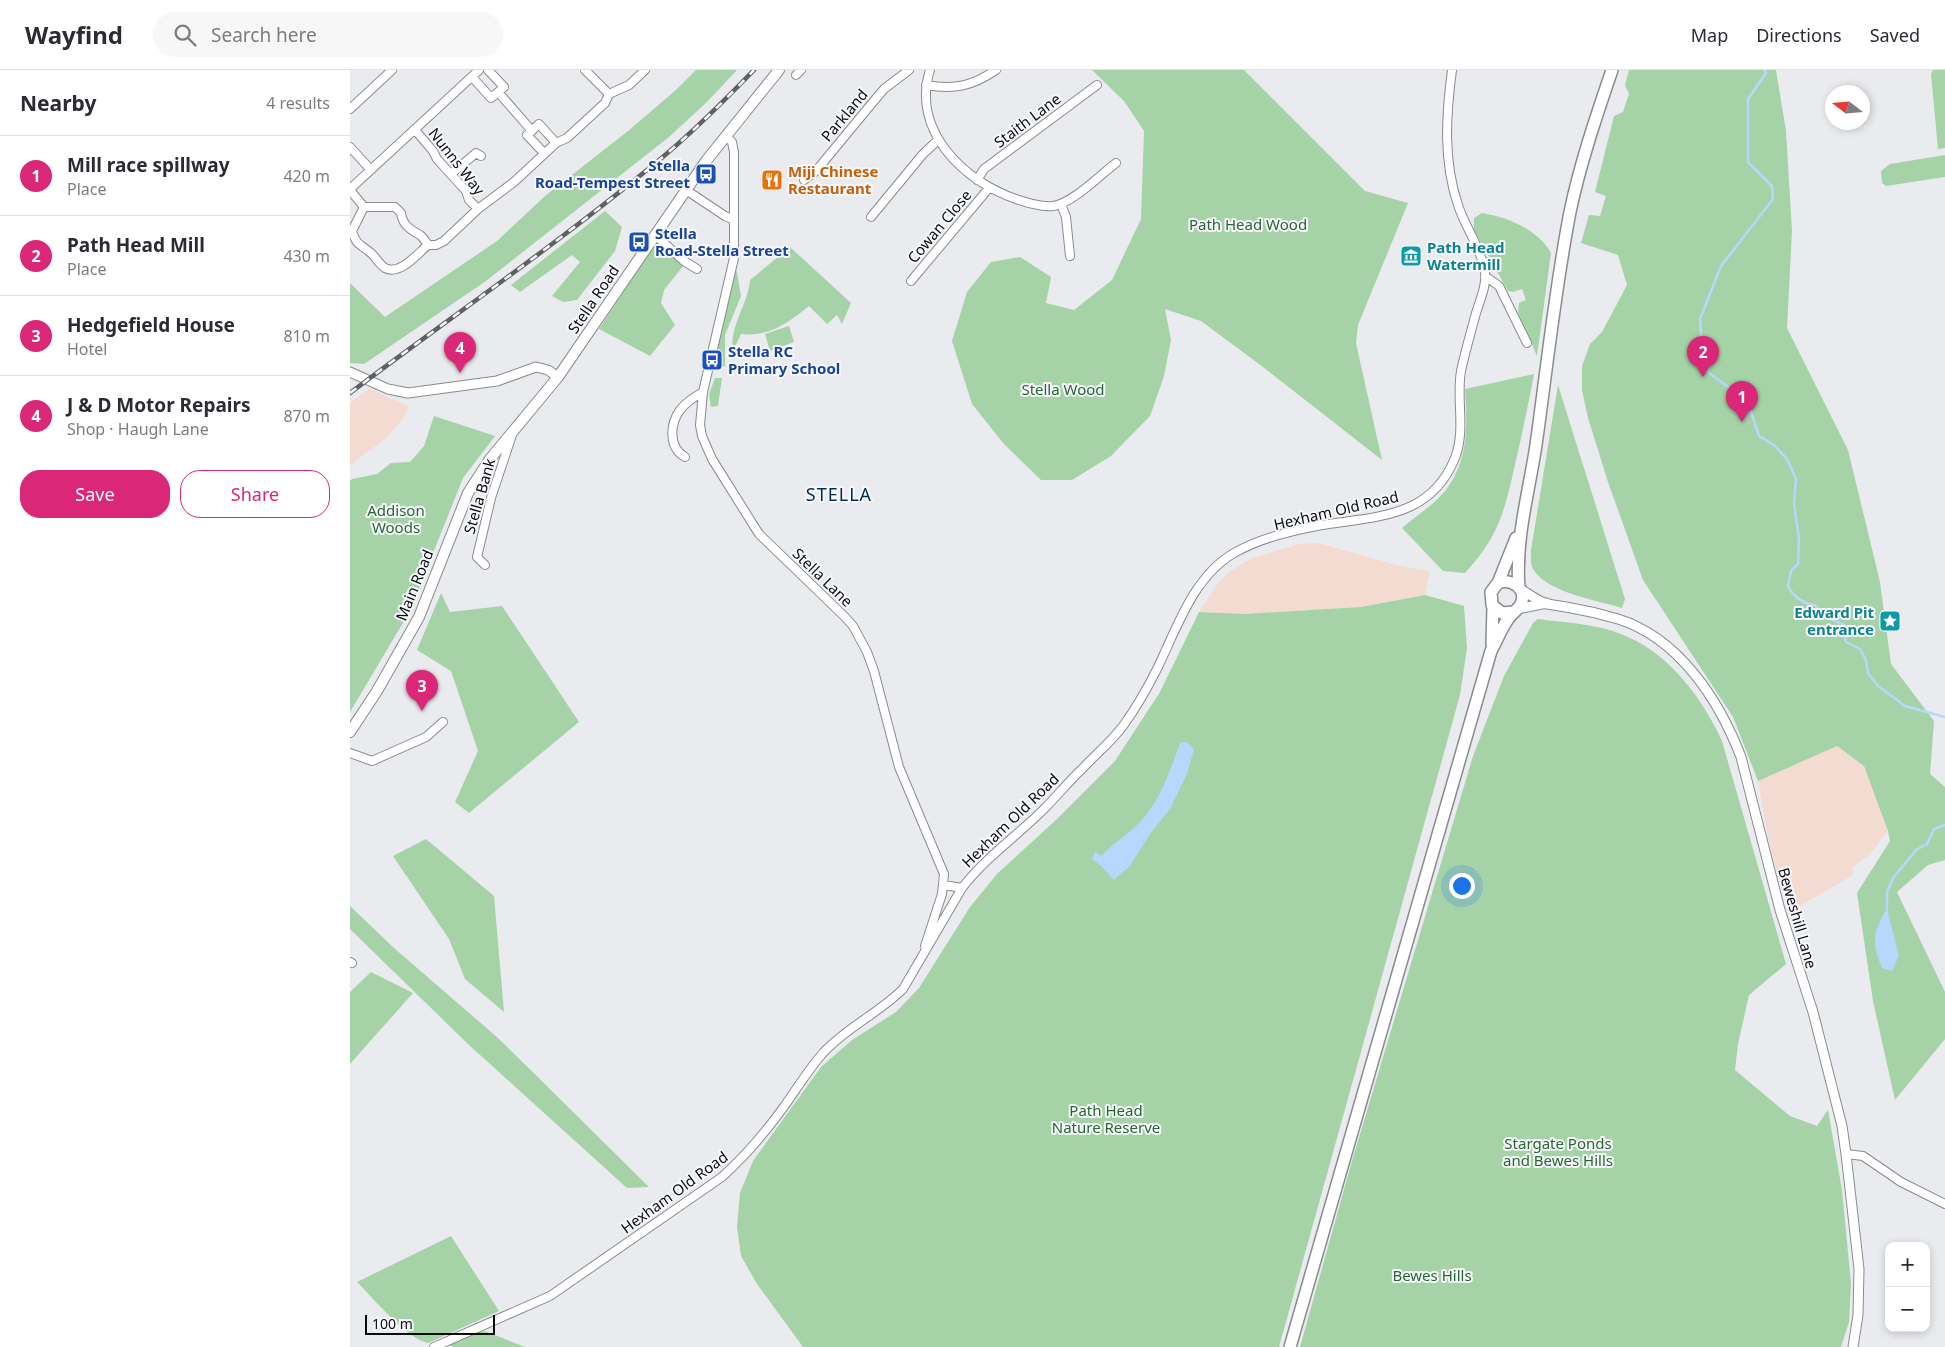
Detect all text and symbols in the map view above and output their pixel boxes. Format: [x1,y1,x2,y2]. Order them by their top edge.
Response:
search box [153,12,503,57]
text: Wayfind [25,18,123,51]
icon: search [171,21,199,49]
text: Search here [211,22,317,48]
text: Map [1691,23,1728,47]
text: Directions [1756,23,1842,47]
text: Saved [1870,23,1920,47]
street label: Parkland [816,85,872,145]
north arrow [1825,85,1870,130]
street label: Staith Lane [990,88,1064,152]
text: Nearby [20,89,96,117]
text: 4 results [266,92,330,114]
street label: Nunns Way [424,123,490,199]
text: Mill race spillway [67,152,230,178]
place label: Stella Road-Tempest Street [535,155,690,192]
place label: Miji Chinese Restaurant [788,161,879,198]
bus stop icon: Stella Road-Tempest Street [694,162,718,186]
text: 1 [31,165,41,187]
text: 420 m [283,165,330,187]
restaurant icon: Miji Chinese Restaurant [760,168,784,192]
text: Place [67,178,107,200]
street label: Cowan Close [903,185,975,267]
park label: Path Head Wood [1189,214,1307,234]
place label: Stella Road-Stella Street [655,223,789,260]
bus stop icon: Stella Road-Stella Street [627,230,651,254]
text: Path Head Mill [67,232,205,258]
place label: Path Head Watermill [1427,237,1504,274]
museum icon: Path Head Watermill [1399,244,1423,268]
text: 2 [31,245,41,267]
text: 430 m [283,245,330,267]
text: Place [67,258,107,280]
street label: Stella Road [563,261,623,337]
text: Hedgefield House [67,312,235,338]
text: 3 [31,325,41,347]
text: 810 m [283,325,330,347]
pin: 4 [444,332,476,373]
pin: 2 [1687,336,1719,377]
text: Hotel [67,338,107,360]
place label: Stella RC Primary School [728,341,840,378]
bus stop icon: Stella RC Primary School [700,348,724,372]
park label: Stella Wood [1021,379,1105,399]
pin: 1 [1726,381,1758,422]
text: J & D Motor Repairs [67,392,251,418]
text: 4 [31,405,41,427]
text: 870 m [283,405,330,427]
text: Shop · Haugh Lane [67,418,209,440]
street label: Stella Bank [459,456,499,536]
button: Save [20,470,170,518]
button: Share [180,470,330,518]
district label: STELLA [806,482,872,506]
street label: Hexham Old Road [1272,486,1400,534]
park label: Addison Woods [367,500,425,537]
street label: Stella Lane [789,543,857,611]
street label: Main Road [391,546,437,624]
place label: Edward Pit entrance [1794,602,1874,639]
place icon: Edward Pit entrance [1878,609,1902,633]
pin: 3 [406,670,438,711]
street label: Hexham Old Road [957,768,1063,872]
street label: Beweshill Lane [1774,865,1822,971]
your location [1449,873,1475,899]
park label: Path Head Nature Reserve [1052,1100,1160,1137]
park label: Stargate Ponds and Bewes Hills [1503,1133,1613,1170]
street label: Hexham Old Road [617,1146,731,1238]
map controls [1885,1242,1930,1332]
button: + [1885,1242,1930,1287]
park label: Bewes Hills [1392,1265,1472,1285]
button: − [1885,1287,1930,1332]
scale bar [365,1312,495,1335]
text: 100 m [372,1314,413,1333]

